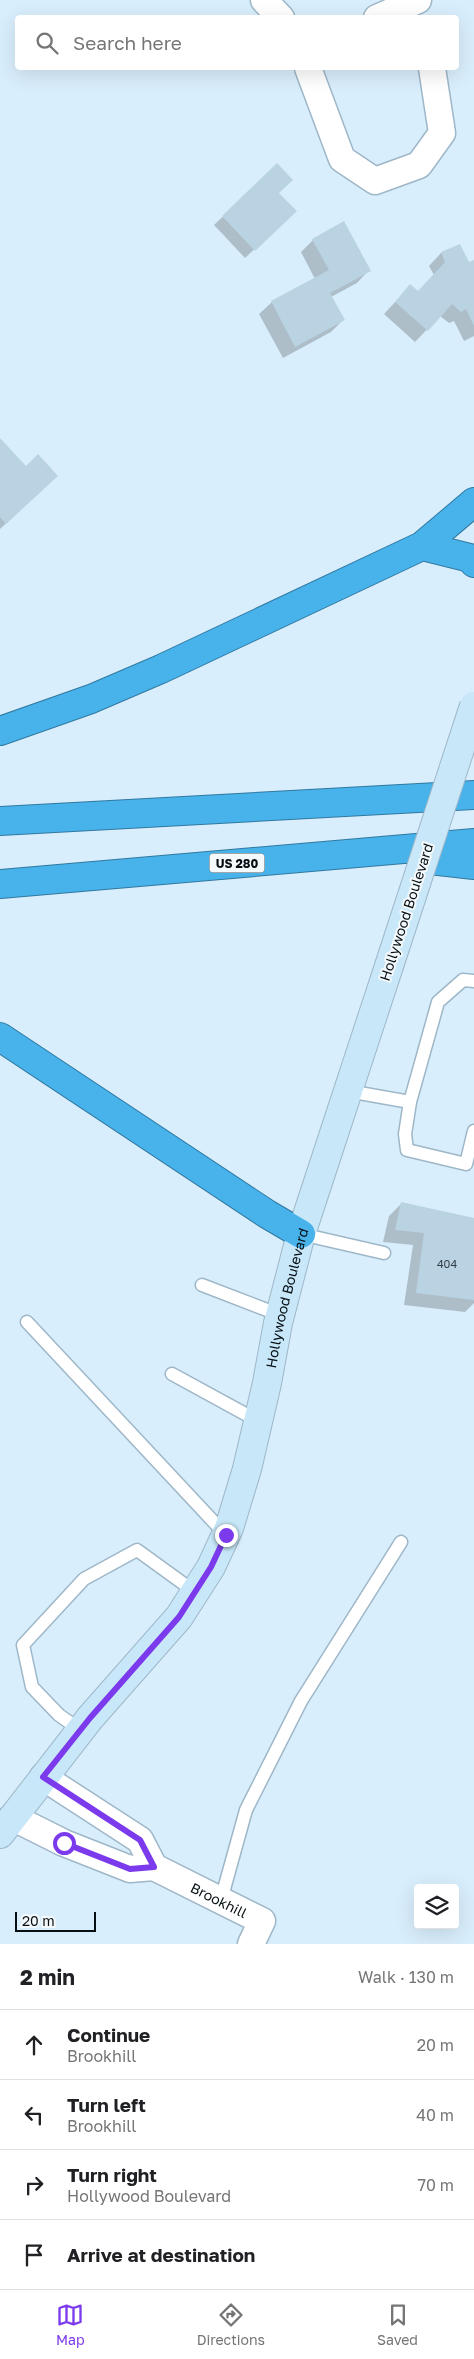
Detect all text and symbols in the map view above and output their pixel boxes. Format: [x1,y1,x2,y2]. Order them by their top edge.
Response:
search box [15,15,459,70]
icon: search [33,29,61,57]
text: Search here [73,31,182,54]
street label: Hollywood Boulevard [376,841,436,983]
road number: US 280 [210,854,264,872]
street label: Hollywood Boulevard [261,1225,311,1369]
house number: 404 [437,1257,457,1270]
route end [215,1524,238,1547]
route start [53,1832,76,1855]
street label: Brookhill [188,1878,250,1921]
map controls [414,1884,459,1929]
button: layers [414,1884,459,1929]
scale bar [15,1909,96,1932]
text: 20 m [22,1912,55,1929]
text: 2 min [20,1964,75,1990]
text: Walk · 130 m [358,1967,454,1987]
text: Continue [67,2023,150,2046]
icon: ahead [20,2031,48,2059]
text: 20 m [417,2035,454,2055]
text: Brookhill [67,2046,136,2066]
text: Turn left [67,2093,146,2116]
icon: left [20,2101,48,2129]
text: 40 m [416,2105,454,2125]
text: Brookhill [67,2116,136,2136]
text: Turn right [67,2163,157,2186]
icon: right [20,2171,48,2199]
text: 70 m [417,2175,454,2195]
text: Hollywood Boulevard [67,2186,231,2206]
icon: arrive [20,2241,48,2269]
text: Arrive at destination [67,2243,255,2266]
tab: Map [56,2301,85,2348]
tab: Directions [197,2301,265,2348]
tab: Saved [377,2301,418,2348]

